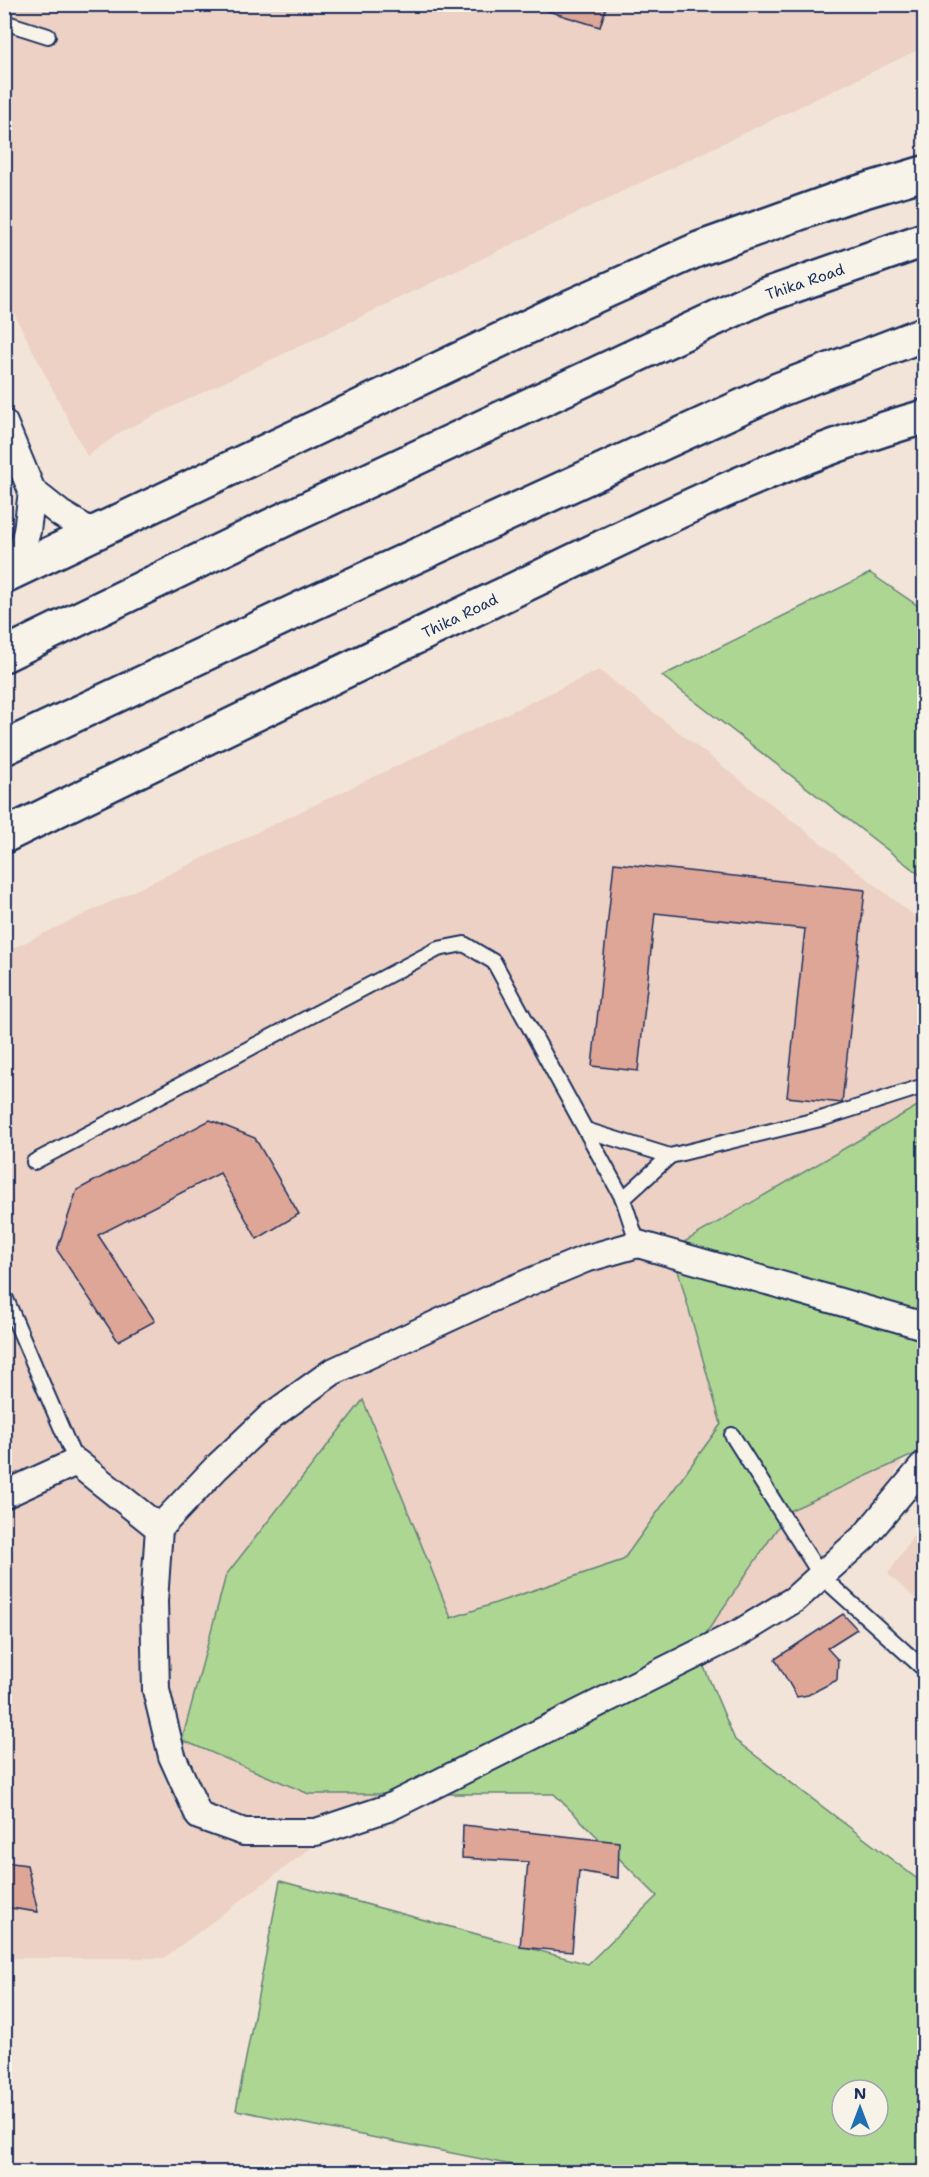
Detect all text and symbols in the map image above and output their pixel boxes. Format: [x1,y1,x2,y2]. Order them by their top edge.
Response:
street label: Thika Road [763,259,848,305]
street label: Thika Road [419,589,502,643]
north arrow [830,2078,890,2138]
text: N [854,2083,866,2104]

